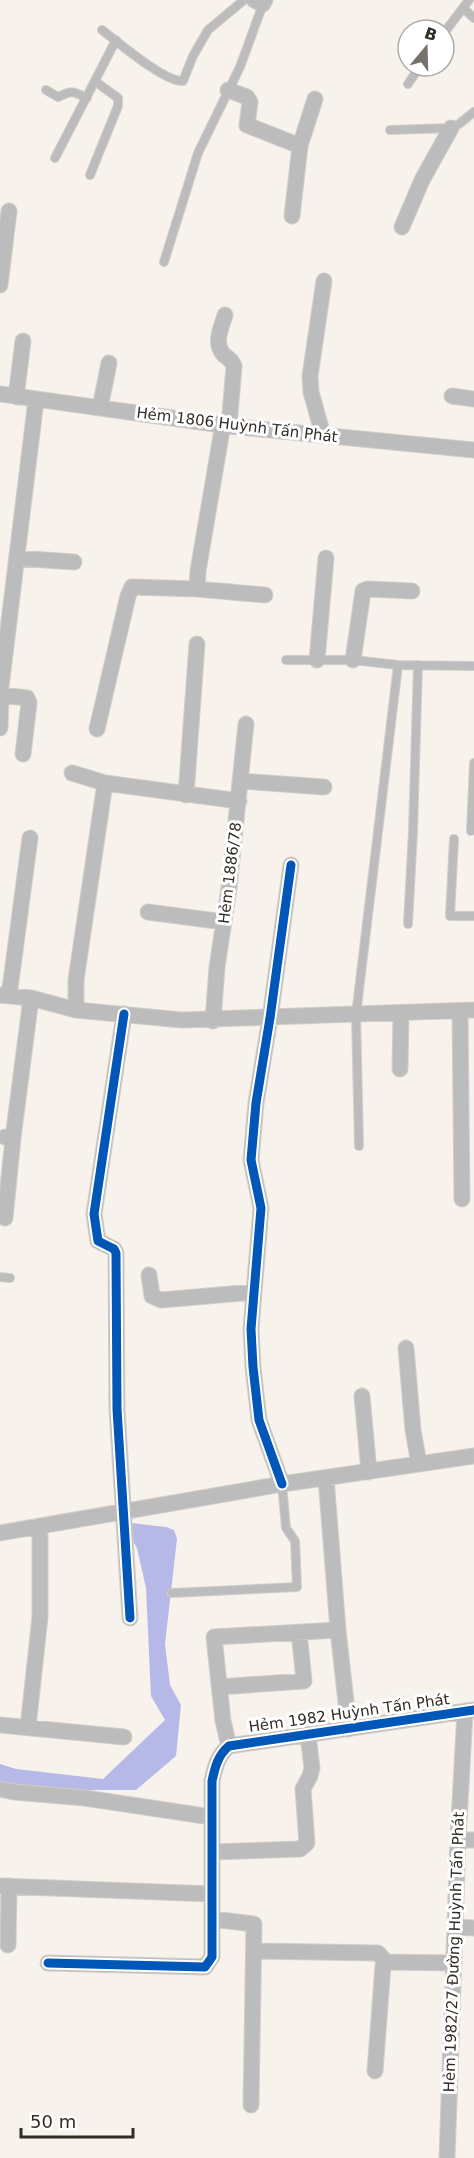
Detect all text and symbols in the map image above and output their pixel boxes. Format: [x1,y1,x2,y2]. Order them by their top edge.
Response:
north arrow [396,18,456,78]
text: B [422,23,440,45]
street label: Hẻm 1806 Huỳnh Tấn Phát [135,404,339,446]
street label: Hẻm 1886/78 [215,821,245,925]
street label: Hẻm 1982 Huỳnh Tấn Phát [247,1690,451,1736]
street label: Hẻm 1982/27 Đường Huỳnh Tấn Phát [440,1811,468,2093]
scale bar [21,2101,134,2139]
text: 50 m [30,2111,76,2132]

